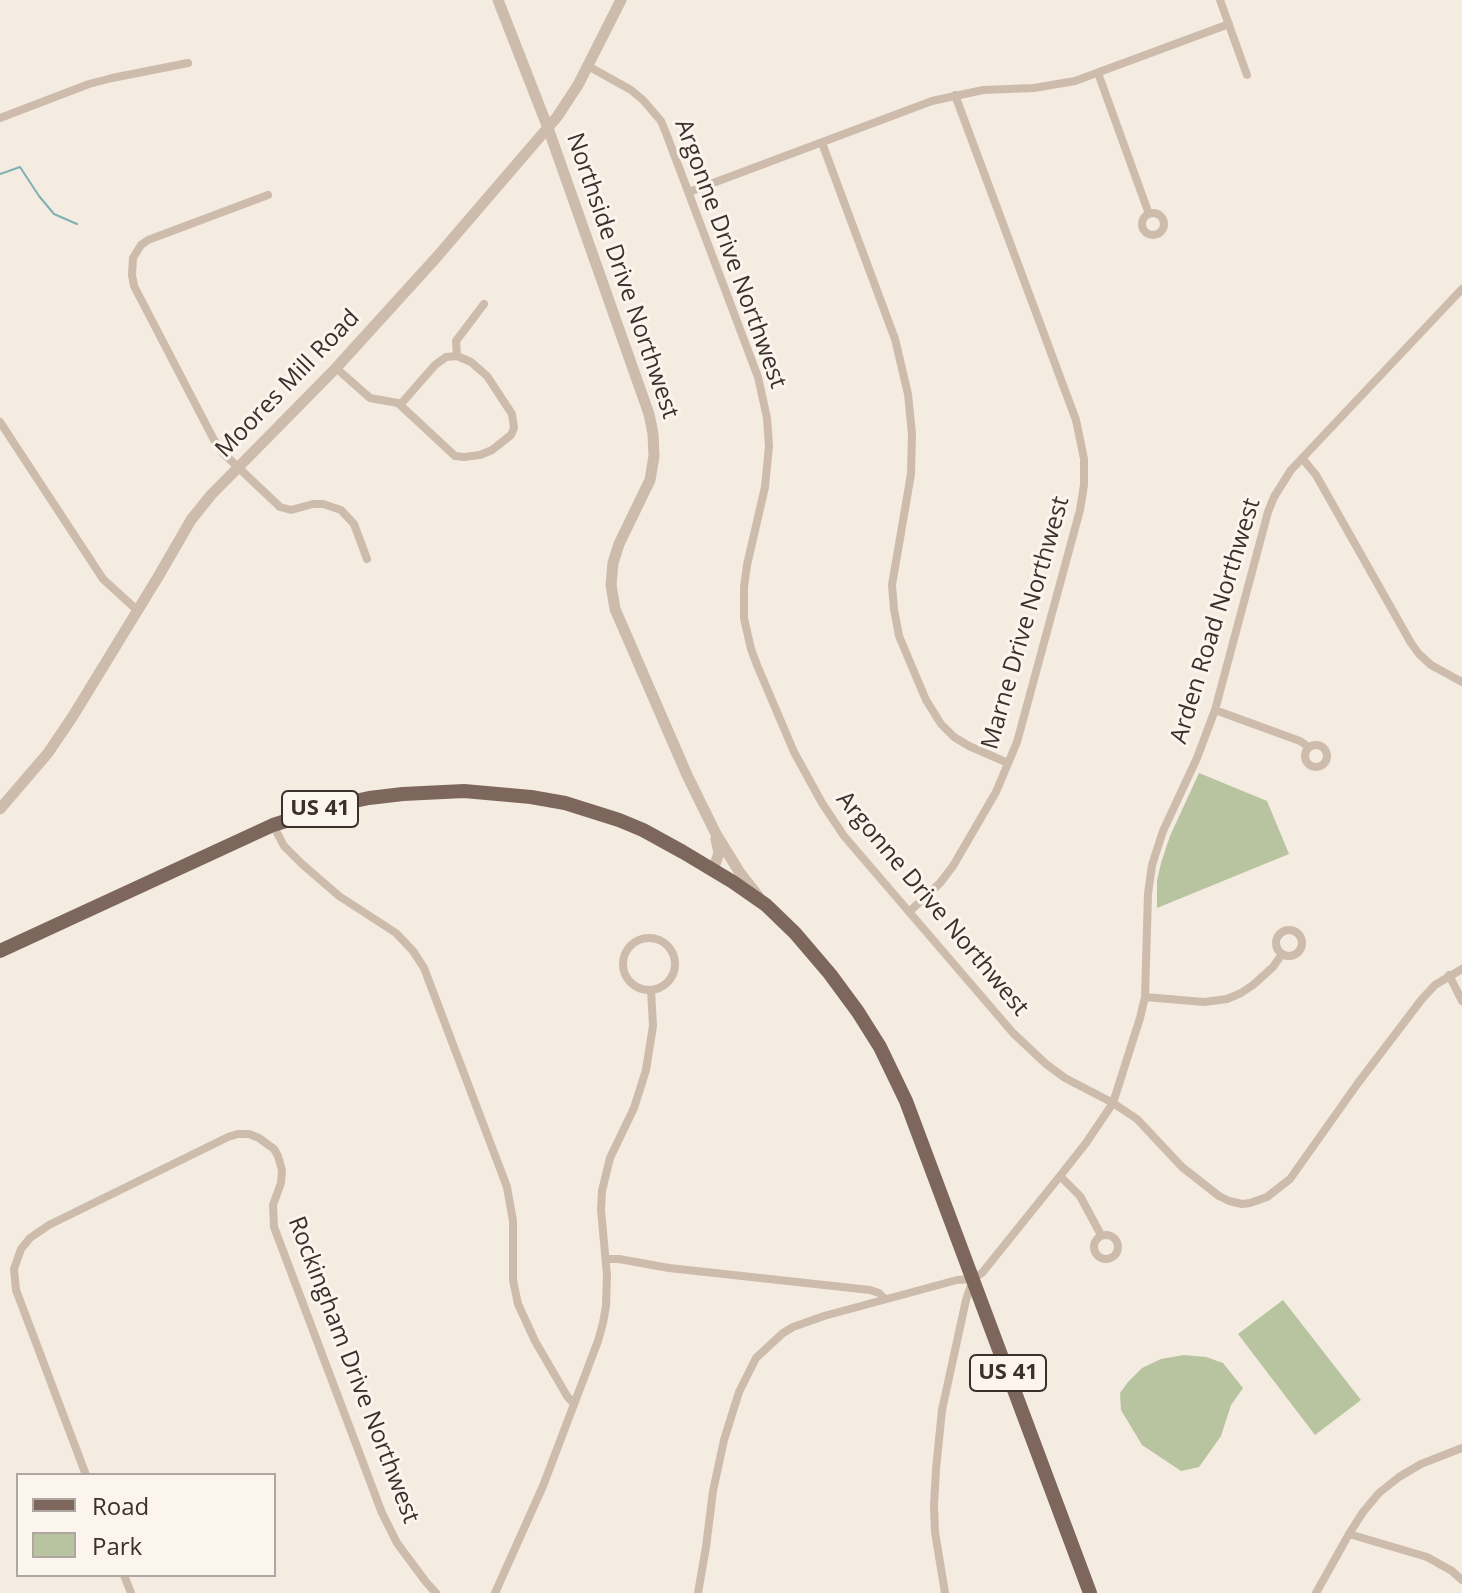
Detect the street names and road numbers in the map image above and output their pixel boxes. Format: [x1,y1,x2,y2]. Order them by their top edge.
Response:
street label: Argonne Drive Northwest [668,116,792,392]
street label: Northside Drive Northwest [560,129,684,423]
street label: Moores Mill Road [210,304,366,464]
street label: Marne Drive Northwest [976,493,1076,753]
street label: Arden Road Northwest [1165,495,1267,747]
street label: Argonne Drive Northwest [830,786,1034,1022]
road number: US 41 [282,791,358,827]
street label: Rockingham Drive Northwest [281,1213,425,1527]
road number: US 41 [970,1355,1046,1391]

